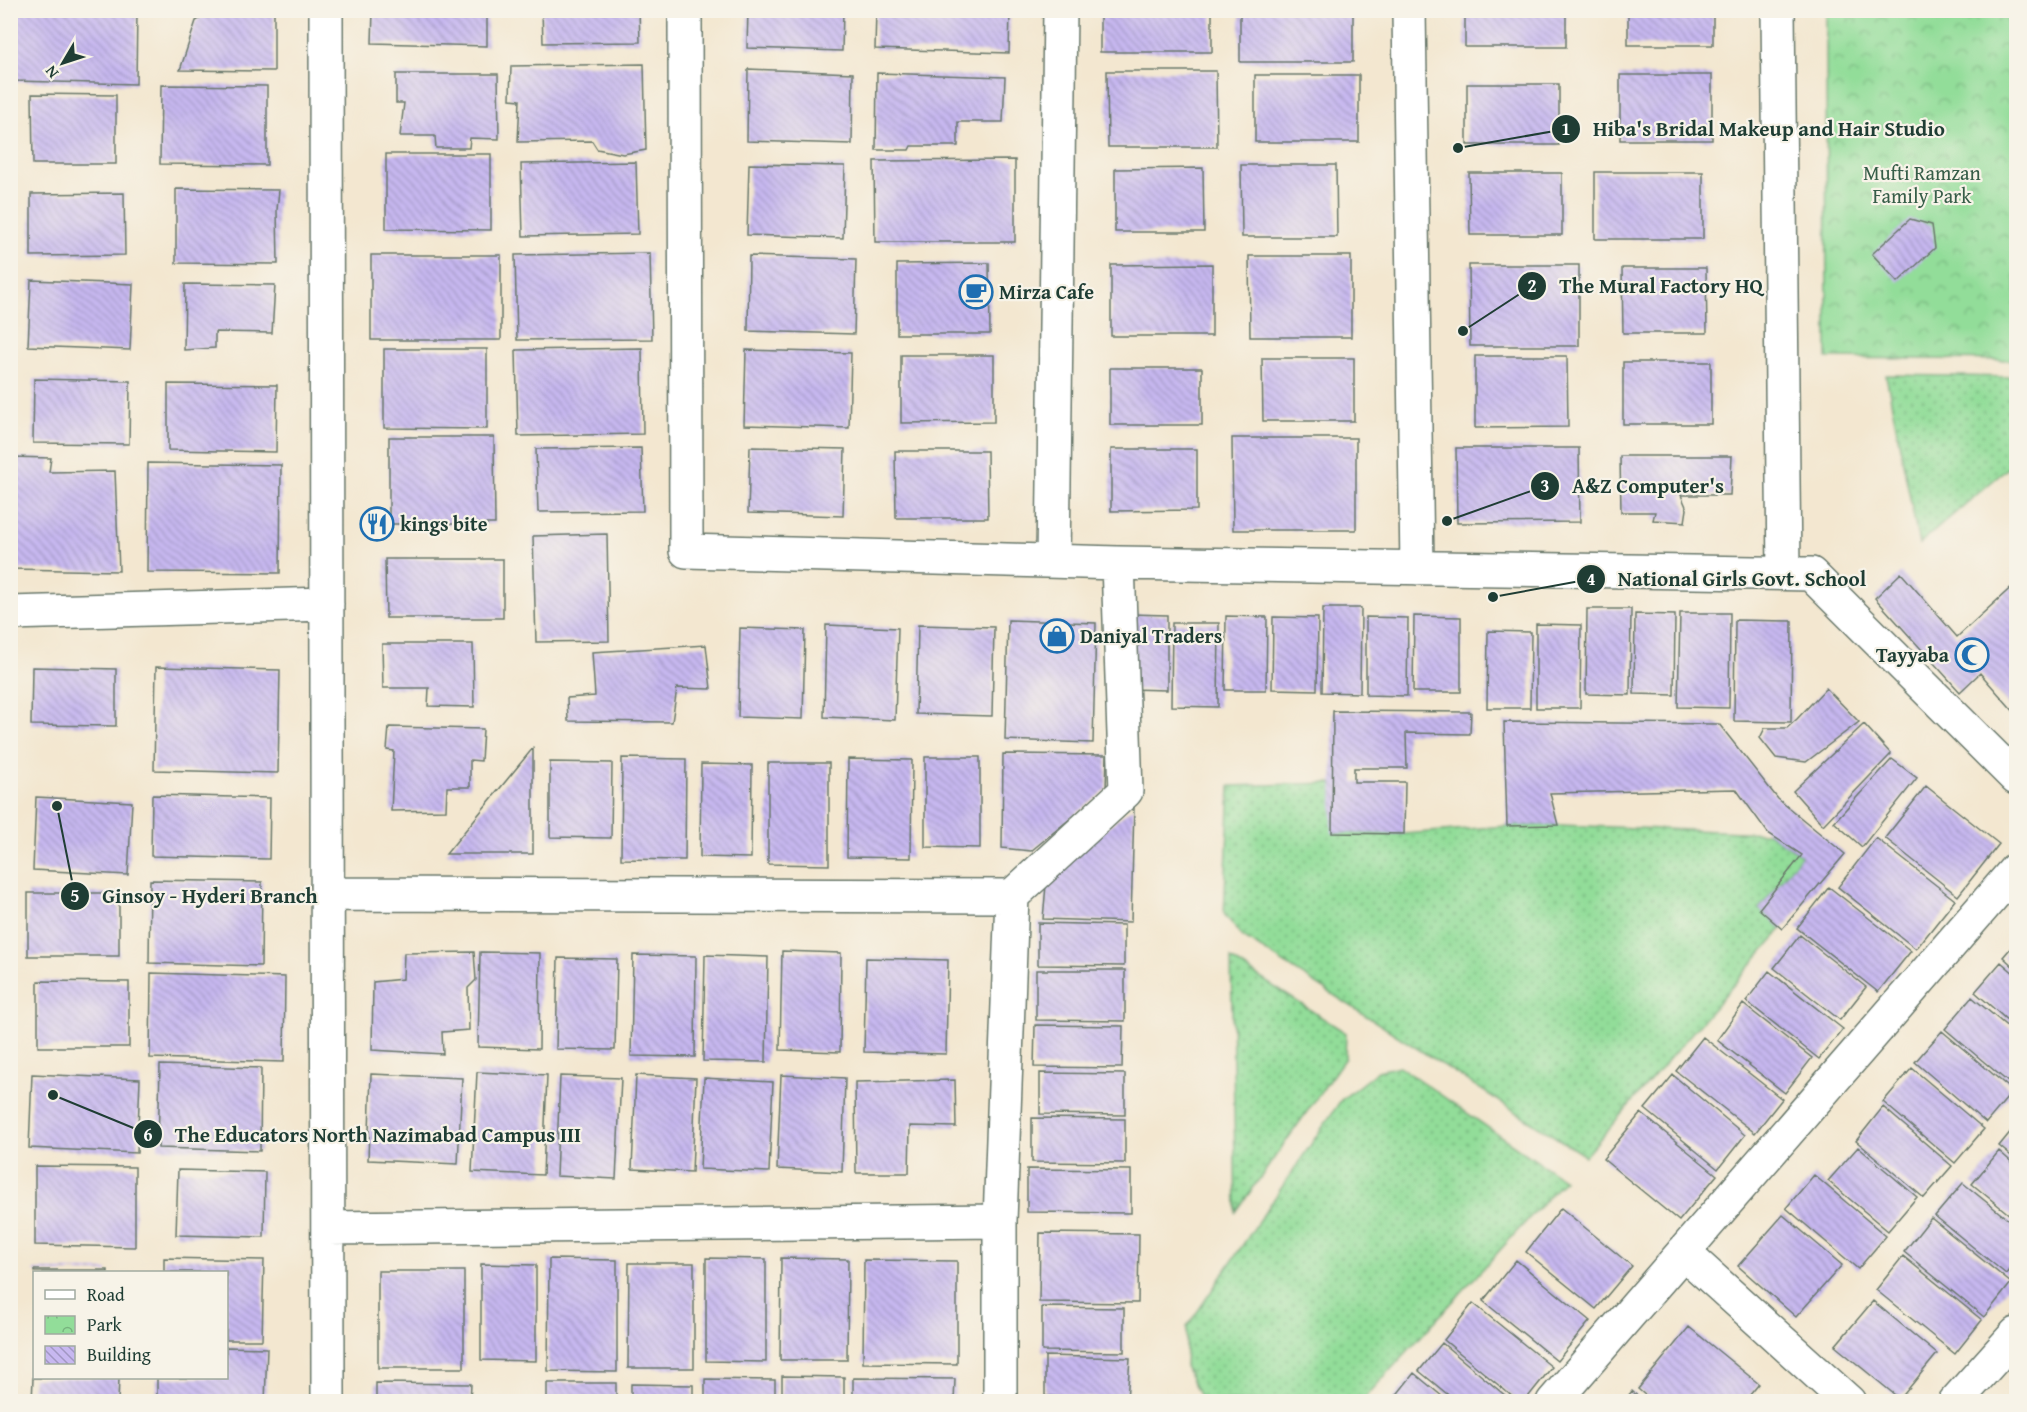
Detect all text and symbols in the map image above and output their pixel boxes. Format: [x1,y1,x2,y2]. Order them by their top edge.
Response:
north arrow [33,33,93,93]
text: N [38,60,64,84]
callout: Hiba's Bridal Makeup and Hair Studio [1551,109,1957,148]
text: Hiba's Bridal Makeup and Hair Studio [1593,113,1945,144]
text: 1 [1561,115,1571,142]
park label: Mufti Ramzan Family Park [1863,158,1981,210]
callout: The Mural Factory HQ [1517,266,1775,305]
text: The Mural Factory HQ [1559,270,1765,301]
text: 2 [1527,272,1537,299]
cafe icon: Mirza Cafe [958,274,994,310]
place label: Mirza Cafe [999,277,1094,306]
callout: A&Z Computer's [1530,466,1736,505]
text: A&Z Computer's [1572,470,1724,501]
text: 3 [1540,472,1550,499]
restaurant icon: kings bite [359,506,395,542]
place label: kings bite [400,509,488,538]
callout: National Girls Govt. School [1576,559,1878,598]
text: National Girls Govt. School [1618,563,1867,594]
text: 4 [1586,565,1596,592]
shop icon: Daniyal Traders [1039,618,1075,654]
place label: Daniyal Traders [1080,621,1222,650]
mosque icon: Tayyaba [1954,637,1990,673]
place label: Tayyaba [1876,640,1950,669]
callout: Ginsoy - Hyderi Branch [60,876,330,915]
text: Ginsoy - Hyderi Branch [102,880,318,911]
text: 5 [70,882,80,909]
callout: The Educators North Nazimabad Campus III [133,1115,593,1154]
text: The Educators North Nazimabad Campus III [175,1119,581,1150]
text: 6 [143,1121,153,1148]
legend [33,1271,228,1379]
text: Road [87,1281,125,1308]
text: Park [87,1311,123,1338]
text: Building [87,1341,151,1368]

